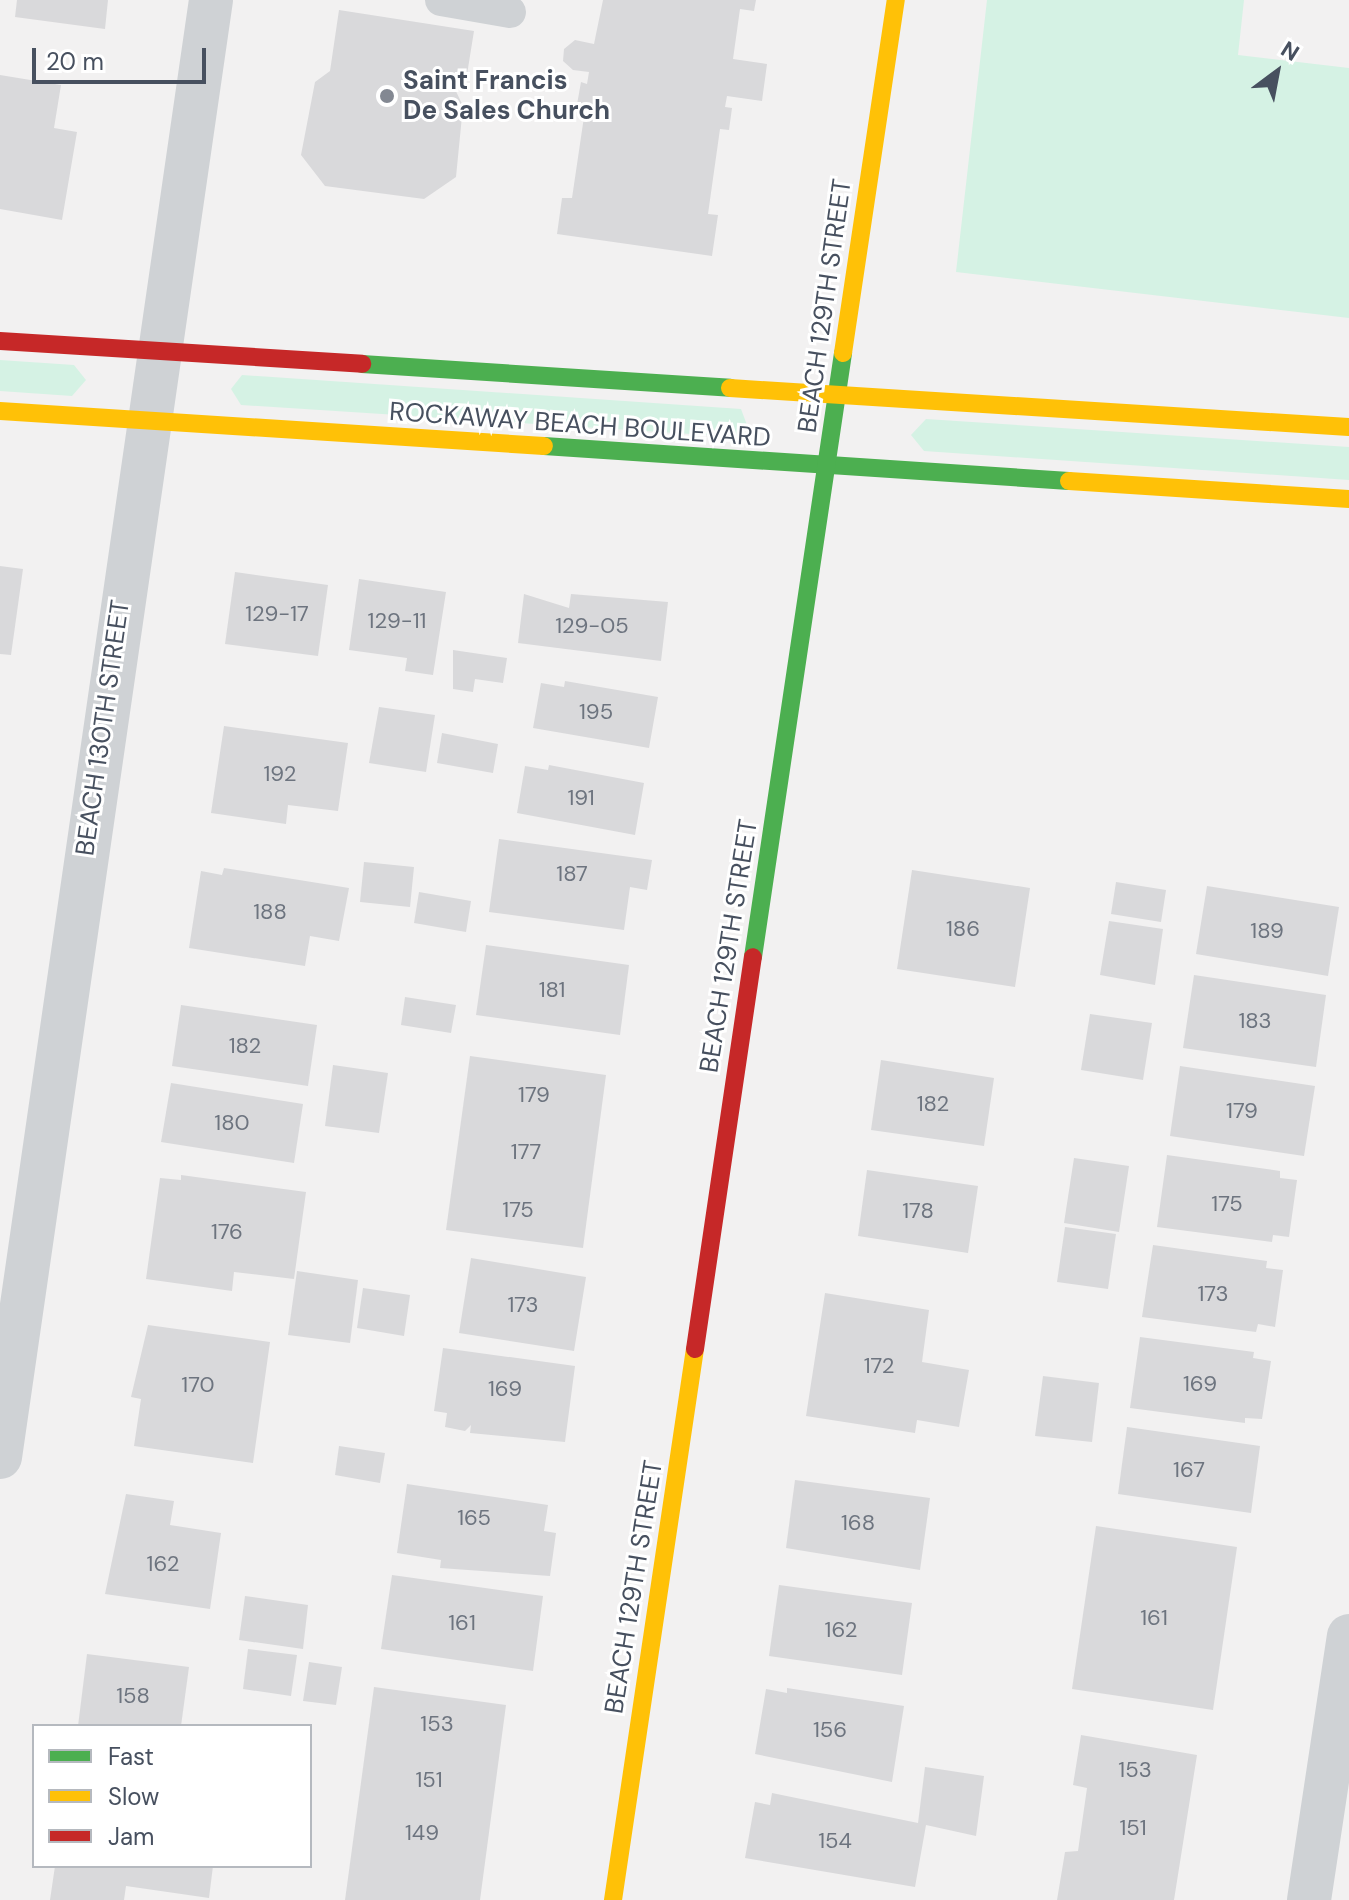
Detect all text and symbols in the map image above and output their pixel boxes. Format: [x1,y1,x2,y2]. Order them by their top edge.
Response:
scale bar [36,32,210,82]
north arrow [1237,32,1317,112]
text: N [1275,35,1304,68]
text: 20 m [46,46,104,77]
place label: Saint Francis De Sales Church [403,65,610,126]
marker: Saint Francis De Sales Church [378,87,396,105]
street label: BEACH 129TH STREET [792,177,858,435]
street label: ROCKAWAY BEACH BOULEVARD [388,396,772,454]
street label: BEACH 130TH STREET [70,598,136,858]
house number: 129-17 [245,601,309,627]
house number: 129-11 [368,608,426,634]
house number: 129-05 [555,613,629,639]
house number: 195 [579,699,613,725]
house number: 192 [264,761,296,787]
house number: 191 [567,785,595,811]
street label: BEACH 129TH STREET [694,817,764,1075]
house number: 187 [556,861,588,887]
house number: 188 [253,899,287,925]
house number: 186 [946,916,980,942]
house number: 189 [1250,918,1284,944]
house number: 181 [539,977,565,1003]
house number: 183 [1238,1008,1272,1034]
house number: 182 [229,1033,261,1059]
house number: 179 [518,1082,550,1108]
house number: 182 [917,1091,949,1117]
house number: 179 [1226,1098,1258,1124]
house number: 180 [214,1110,250,1136]
house number: 177 [511,1139,541,1165]
house number: 175 [1211,1191,1243,1217]
house number: 175 [502,1197,534,1223]
house number: 178 [902,1198,934,1224]
house number: 176 [211,1219,243,1245]
house number: 173 [1197,1281,1229,1307]
house number: 173 [507,1292,539,1318]
house number: 172 [864,1353,894,1379]
house number: 169 [1183,1371,1217,1397]
house number: 170 [181,1372,215,1398]
house number: 169 [488,1376,522,1402]
house number: 167 [1173,1457,1205,1483]
street label: BEACH 129TH STREET [599,1458,669,1716]
house number: 165 [457,1505,491,1531]
house number: 168 [841,1510,875,1536]
house number: 162 [147,1551,179,1577]
house number: 161 [1140,1605,1168,1631]
house number: 161 [448,1610,476,1636]
house number: 162 [825,1617,857,1643]
house number: 158 [116,1683,150,1709]
house number: 153 [420,1711,454,1737]
house number: 156 [813,1717,847,1743]
legend [32,1724,312,1868]
text: Fast [108,1741,154,1772]
house number: 153 [1118,1757,1152,1783]
house number: 151 [415,1767,443,1793]
text: Slow [108,1781,159,1812]
house number: 151 [1119,1815,1147,1841]
house number: 149 [405,1820,439,1846]
text: Jam [108,1821,154,1852]
house number: 154 [818,1828,852,1854]

